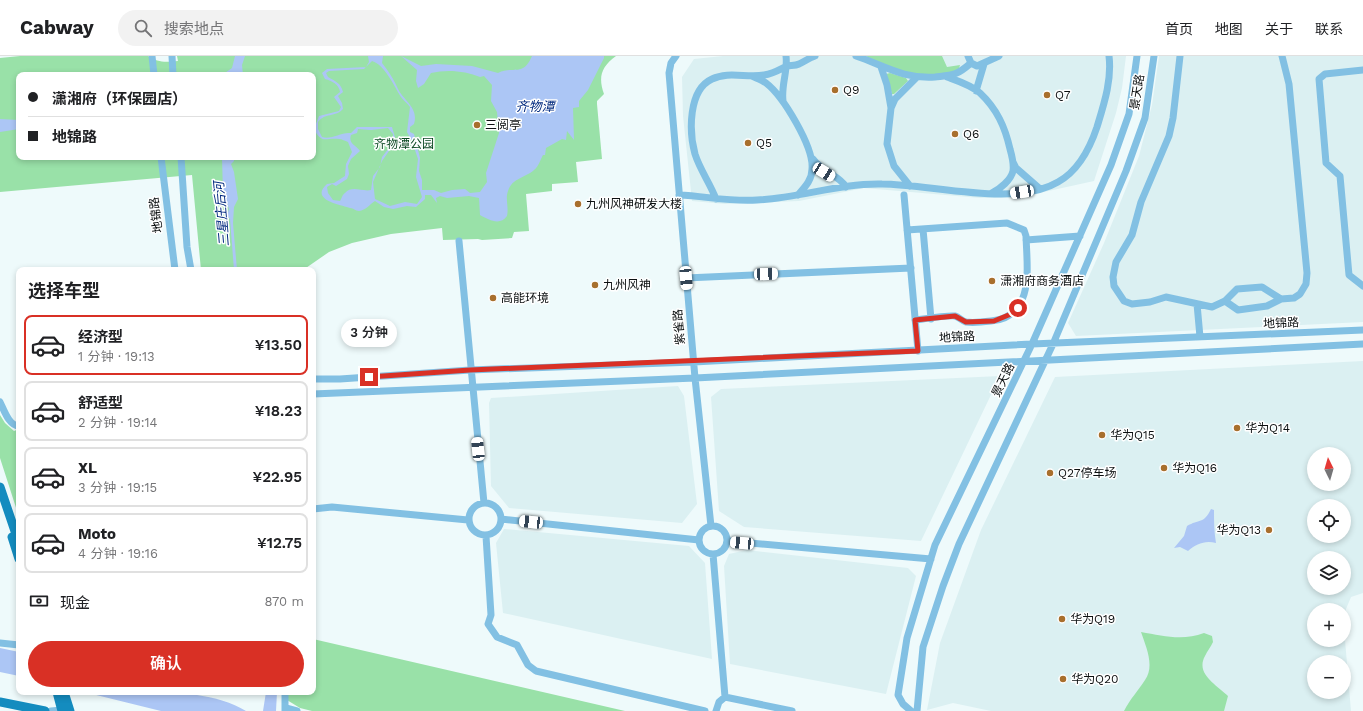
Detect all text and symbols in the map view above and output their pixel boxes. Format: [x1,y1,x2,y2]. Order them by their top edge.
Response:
search box [118,10,398,46]
text: Cabway [20,16,94,39]
icon: search [132,17,154,39]
text: 搜索地点 [164,20,224,38]
text: 首页 [1165,21,1193,37]
text: 地图 [1215,21,1243,37]
text: 关于 [1265,21,1293,37]
text: 联系 [1315,21,1343,37]
street label: 景天路 [1127,73,1147,111]
place label: Q9 [843,83,859,97]
marker: Q9 [830,85,840,95]
place label: Q7 [1055,88,1071,102]
text: 潇湘府（环保园店） [52,90,187,108]
marker: Q7 [1042,90,1052,100]
water label: 齐物潭 [515,99,556,114]
place label: 三阅亭 [485,118,521,132]
marker: 三阅亭 [472,120,482,130]
place label: Q6 [963,127,979,141]
text: 地锦路 [52,128,97,146]
marker: Q6 [950,129,960,139]
place label: Q5 [756,136,772,150]
park label: 齐物潭公园 [374,137,434,151]
marker: Q5 [743,138,753,148]
car [811,161,837,183]
water label: 三星庄后河 [211,178,232,247]
car [1009,184,1035,200]
street label: 地锦路 [147,196,165,234]
place label: 九州风神研发大楼 [586,197,682,211]
marker: 九州风神研发大楼 [573,199,583,209]
car [679,266,693,290]
car [754,268,778,280]
place label: 潇湘府商务酒店 [1000,274,1084,288]
marker: 潇湘府商务酒店 [987,276,997,286]
place label: 九州风神 [603,278,651,292]
text: 选择车型 [28,280,100,301]
marker: 九州风神 [590,280,600,290]
place label: 高能环境 [501,291,549,305]
marker: 高能环境 [488,293,498,303]
route start [1009,299,1027,317]
street label: 紫雀路 [670,308,688,346]
street label: 地锦路 [1263,315,1299,331]
callout: 3 分钟 [341,319,397,347]
text: 3 分钟 [350,325,388,340]
icon: car [30,327,66,363]
text: 经济型 [78,328,123,346]
street label: 地锦路 [939,329,975,345]
text: ¥13.50 [255,336,302,354]
text: 1 分钟 · 19:13 [78,349,155,364]
street label: 景天路 [989,361,1017,399]
route end [360,368,378,386]
icon: car [30,393,66,429]
text: 舒适型 [78,394,123,412]
text: ¥18.23 [255,402,302,420]
text: 2 分钟 · 19:14 [78,415,158,430]
place label: 华为Q14 [1245,421,1290,435]
marker: 华为Q14 [1232,423,1242,433]
place label: 华为Q15 [1110,428,1155,442]
marker: 华为Q15 [1097,430,1107,440]
car [471,436,485,462]
north arrow [1307,447,1351,491]
map controls [1307,447,1351,699]
icon: car [30,459,66,495]
text: XL [78,459,97,477]
place label: 华为Q16 [1172,461,1217,475]
marker: 华为Q16 [1159,463,1169,473]
place label: Q27停车场 [1058,466,1116,480]
text: ¥22.95 [252,468,302,486]
marker: Q27停车场 [1045,468,1055,478]
text: 3 分钟 · 19:15 [78,480,157,495]
button: locate [1307,499,1351,543]
car [518,515,544,529]
place label: 华为Q13 [1216,523,1261,537]
icon: car [30,525,66,561]
text: Moto [78,525,116,543]
marker: 华为Q13 [1264,525,1274,535]
text: ¥12.75 [257,534,302,552]
car [730,536,754,550]
text: 4 分钟 · 19:16 [78,546,158,561]
button: layers [1307,551,1351,595]
icon: cash [28,590,50,612]
text: 现金 [60,594,90,612]
text: 870 m [265,594,304,609]
button: + [1307,603,1351,647]
place label: 华为Q19 [1070,612,1115,626]
marker: 华为Q19 [1057,614,1067,624]
button: 确认 [28,641,304,687]
button: − [1307,655,1351,699]
place label: 华为Q20 [1071,672,1118,686]
marker: 华为Q20 [1058,674,1068,684]

